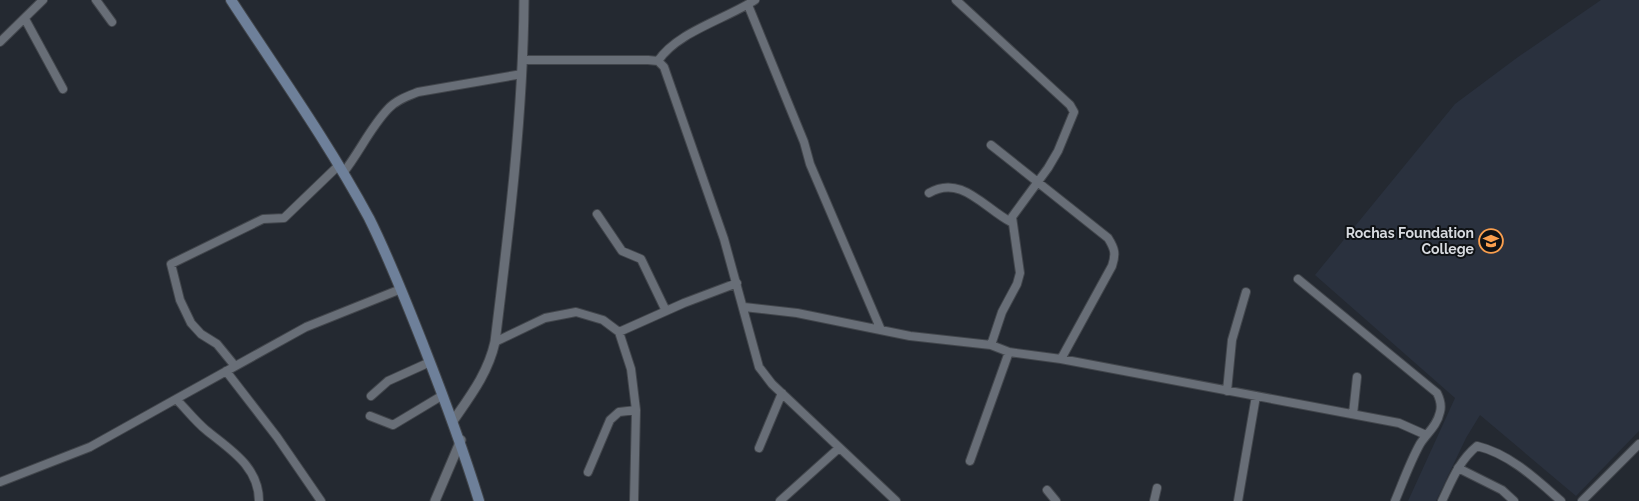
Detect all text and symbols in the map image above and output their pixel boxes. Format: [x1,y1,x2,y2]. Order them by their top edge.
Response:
place label: Rochas Foundation College [1346,225,1475,257]
school or university icon: Rochas Foundation College [1478,228,1504,254]

